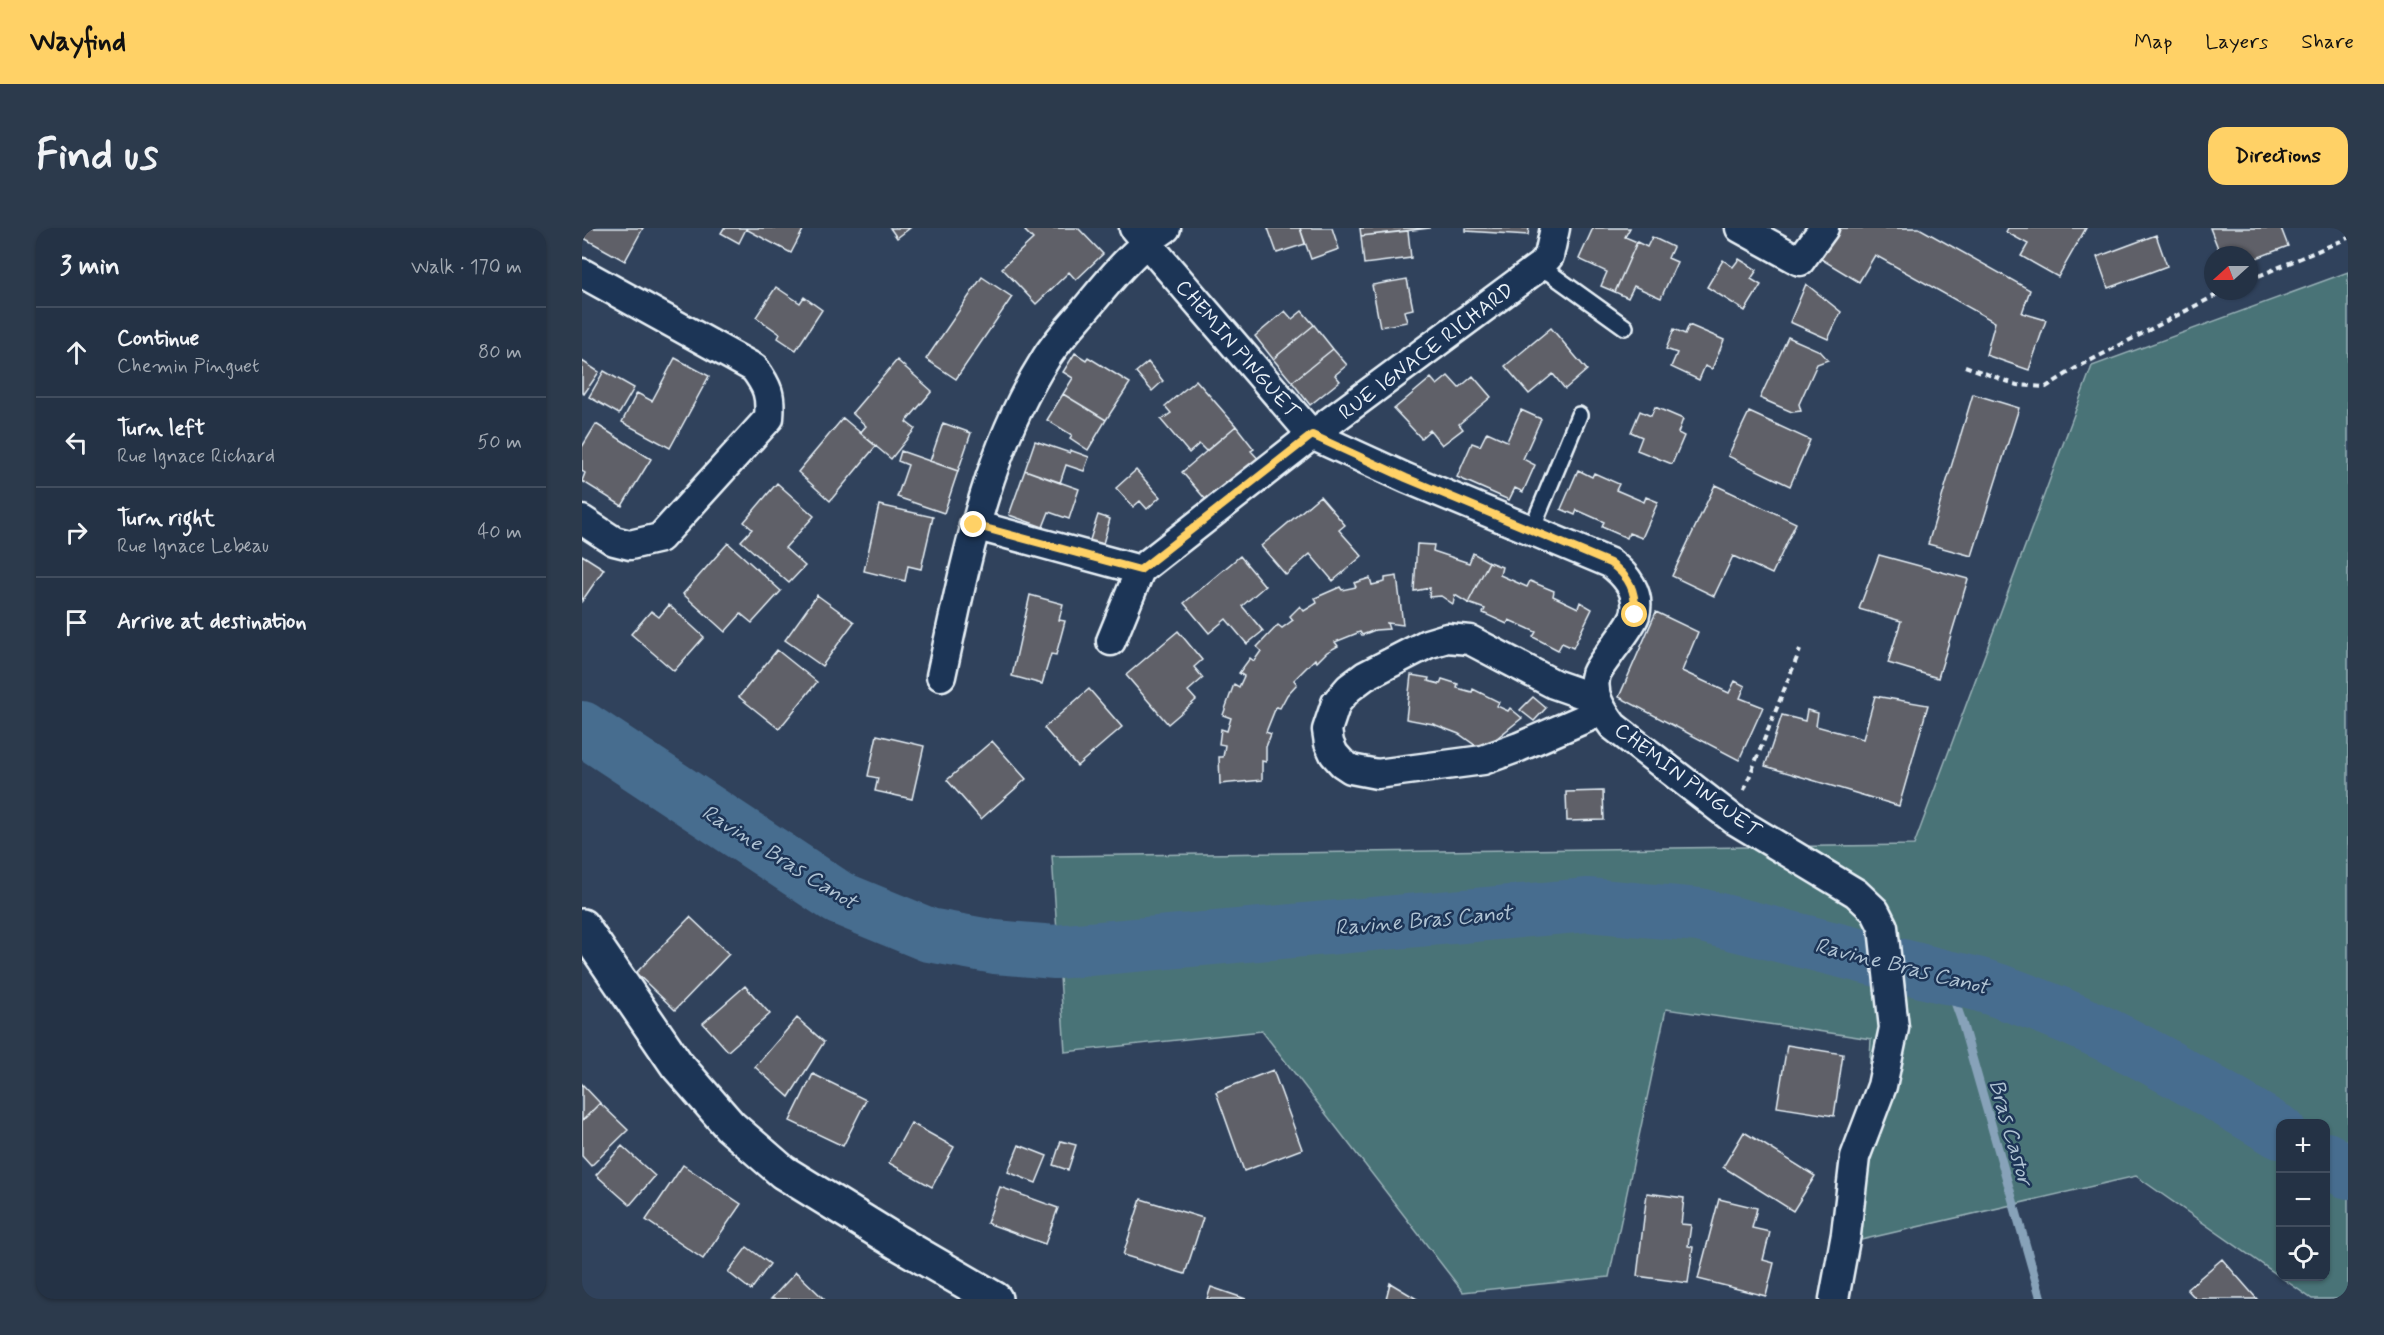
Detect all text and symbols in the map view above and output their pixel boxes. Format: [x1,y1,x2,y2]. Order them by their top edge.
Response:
text: Wayfind [30,24,126,61]
text: Map [2134,28,2172,56]
text: Layers [2205,28,2268,56]
text: Share [2301,28,2354,56]
button: Directions [2208,127,2348,185]
text: Find us [36,129,158,184]
north arrow [2204,246,2258,300]
text: 3 min [60,250,120,284]
text: Walk · 170 m [411,254,522,281]
street label: CHEMIN PINGUET [1169,274,1306,426]
street label: RUE IGNACE RICHARD [1333,277,1520,427]
text: Continue [117,325,199,353]
icon: ahead [60,336,93,369]
text: 80 m [478,339,522,366]
text: Chemin Pinguet [117,353,260,380]
text: Turn left [117,415,205,443]
icon: left [60,426,93,459]
text: 50 m [477,429,522,456]
text: Rue Ignace Richard [117,443,275,470]
text: Turn right [117,505,215,533]
route end [960,511,986,537]
icon: right [60,516,93,549]
text: 40 m [478,519,522,546]
text: Rue Ignace Lebeau [117,533,269,560]
route start [1621,601,1647,627]
icon: arrive [60,606,93,639]
text: Arrive at destination [117,608,307,636]
street label: CHEMIN PINGUET [1609,717,1767,845]
water label: Ravine Bras Canot [696,799,864,918]
water label: Ravine Bras Canot [1333,899,1516,943]
water label: Ravine Bras Canot [1812,932,1994,1003]
water label: Bras Castor [1982,1077,2039,1191]
map controls [2276,1119,2330,1281]
button: + [2276,1119,2330,1173]
button: − [2276,1173,2330,1227]
button: locate [2276,1227,2330,1281]

